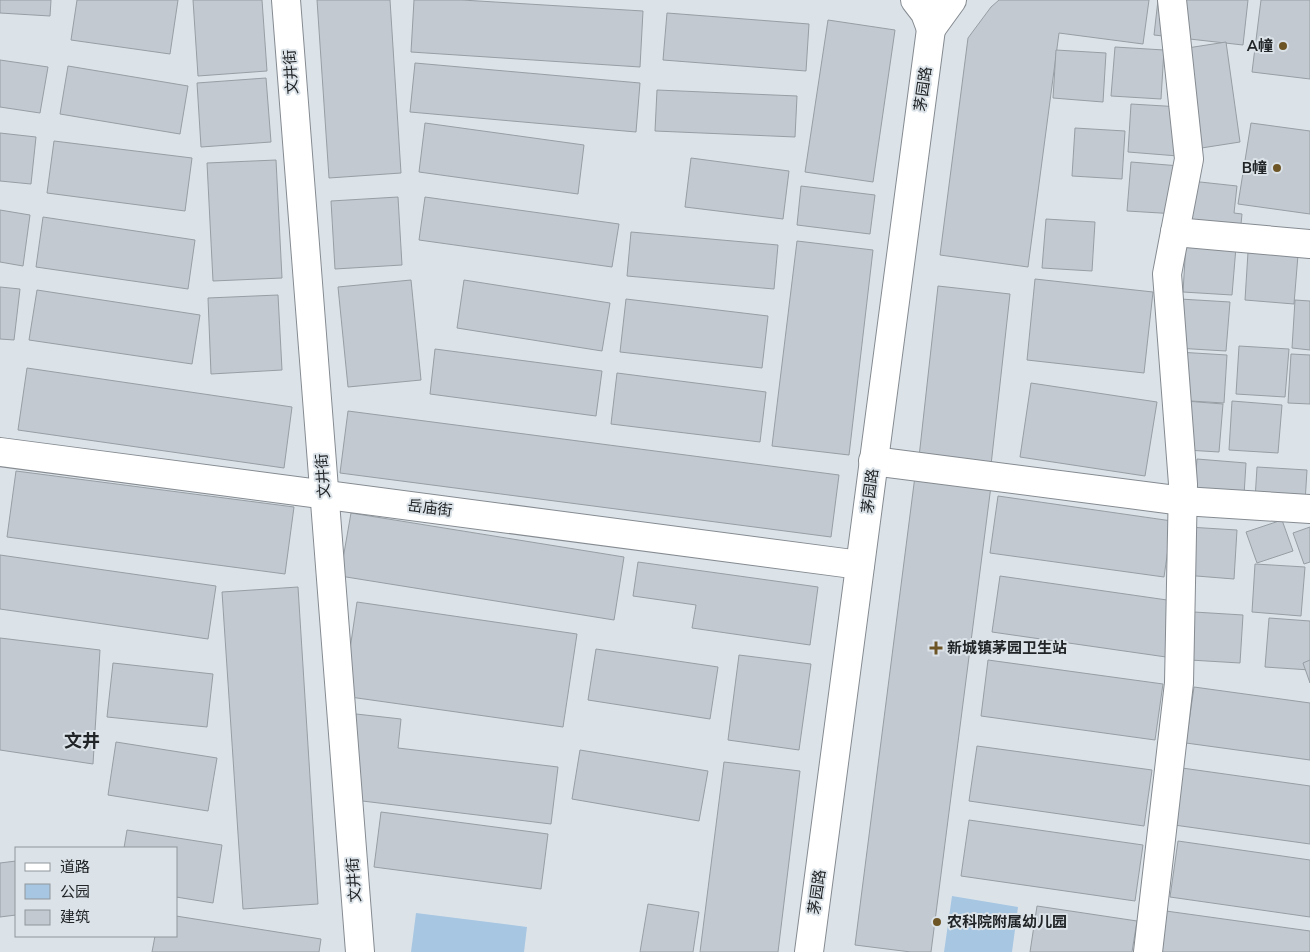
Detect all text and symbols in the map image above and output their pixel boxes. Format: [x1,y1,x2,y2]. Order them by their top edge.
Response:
place label: A幢 [1247,36,1273,56]
marker: A幢 [1277,40,1289,52]
street label: 文井街 [279,49,303,95]
street label: 茅园路 [910,65,936,113]
place label: B幢 [1242,158,1267,178]
marker: B幢 [1271,162,1283,174]
street label: 文井街 [311,453,335,499]
street label: 茅园路 [857,467,883,515]
street label: 岳庙街 [406,495,454,521]
place label: 新城镇茅园卫生站 [947,638,1067,658]
marker: 新城镇茅园卫生站 [929,641,943,655]
district label: 文井 [64,729,100,753]
legend [15,847,178,937]
text: 道路 [60,857,90,877]
street label: 文井街 [342,857,366,903]
street label: 茅园路 [804,868,830,916]
text: 公园 [60,882,90,902]
text: 建筑 [60,907,90,927]
place label: 农科院附属幼儿园 [947,912,1067,932]
marker: 农科院附属幼儿园 [931,916,943,928]

